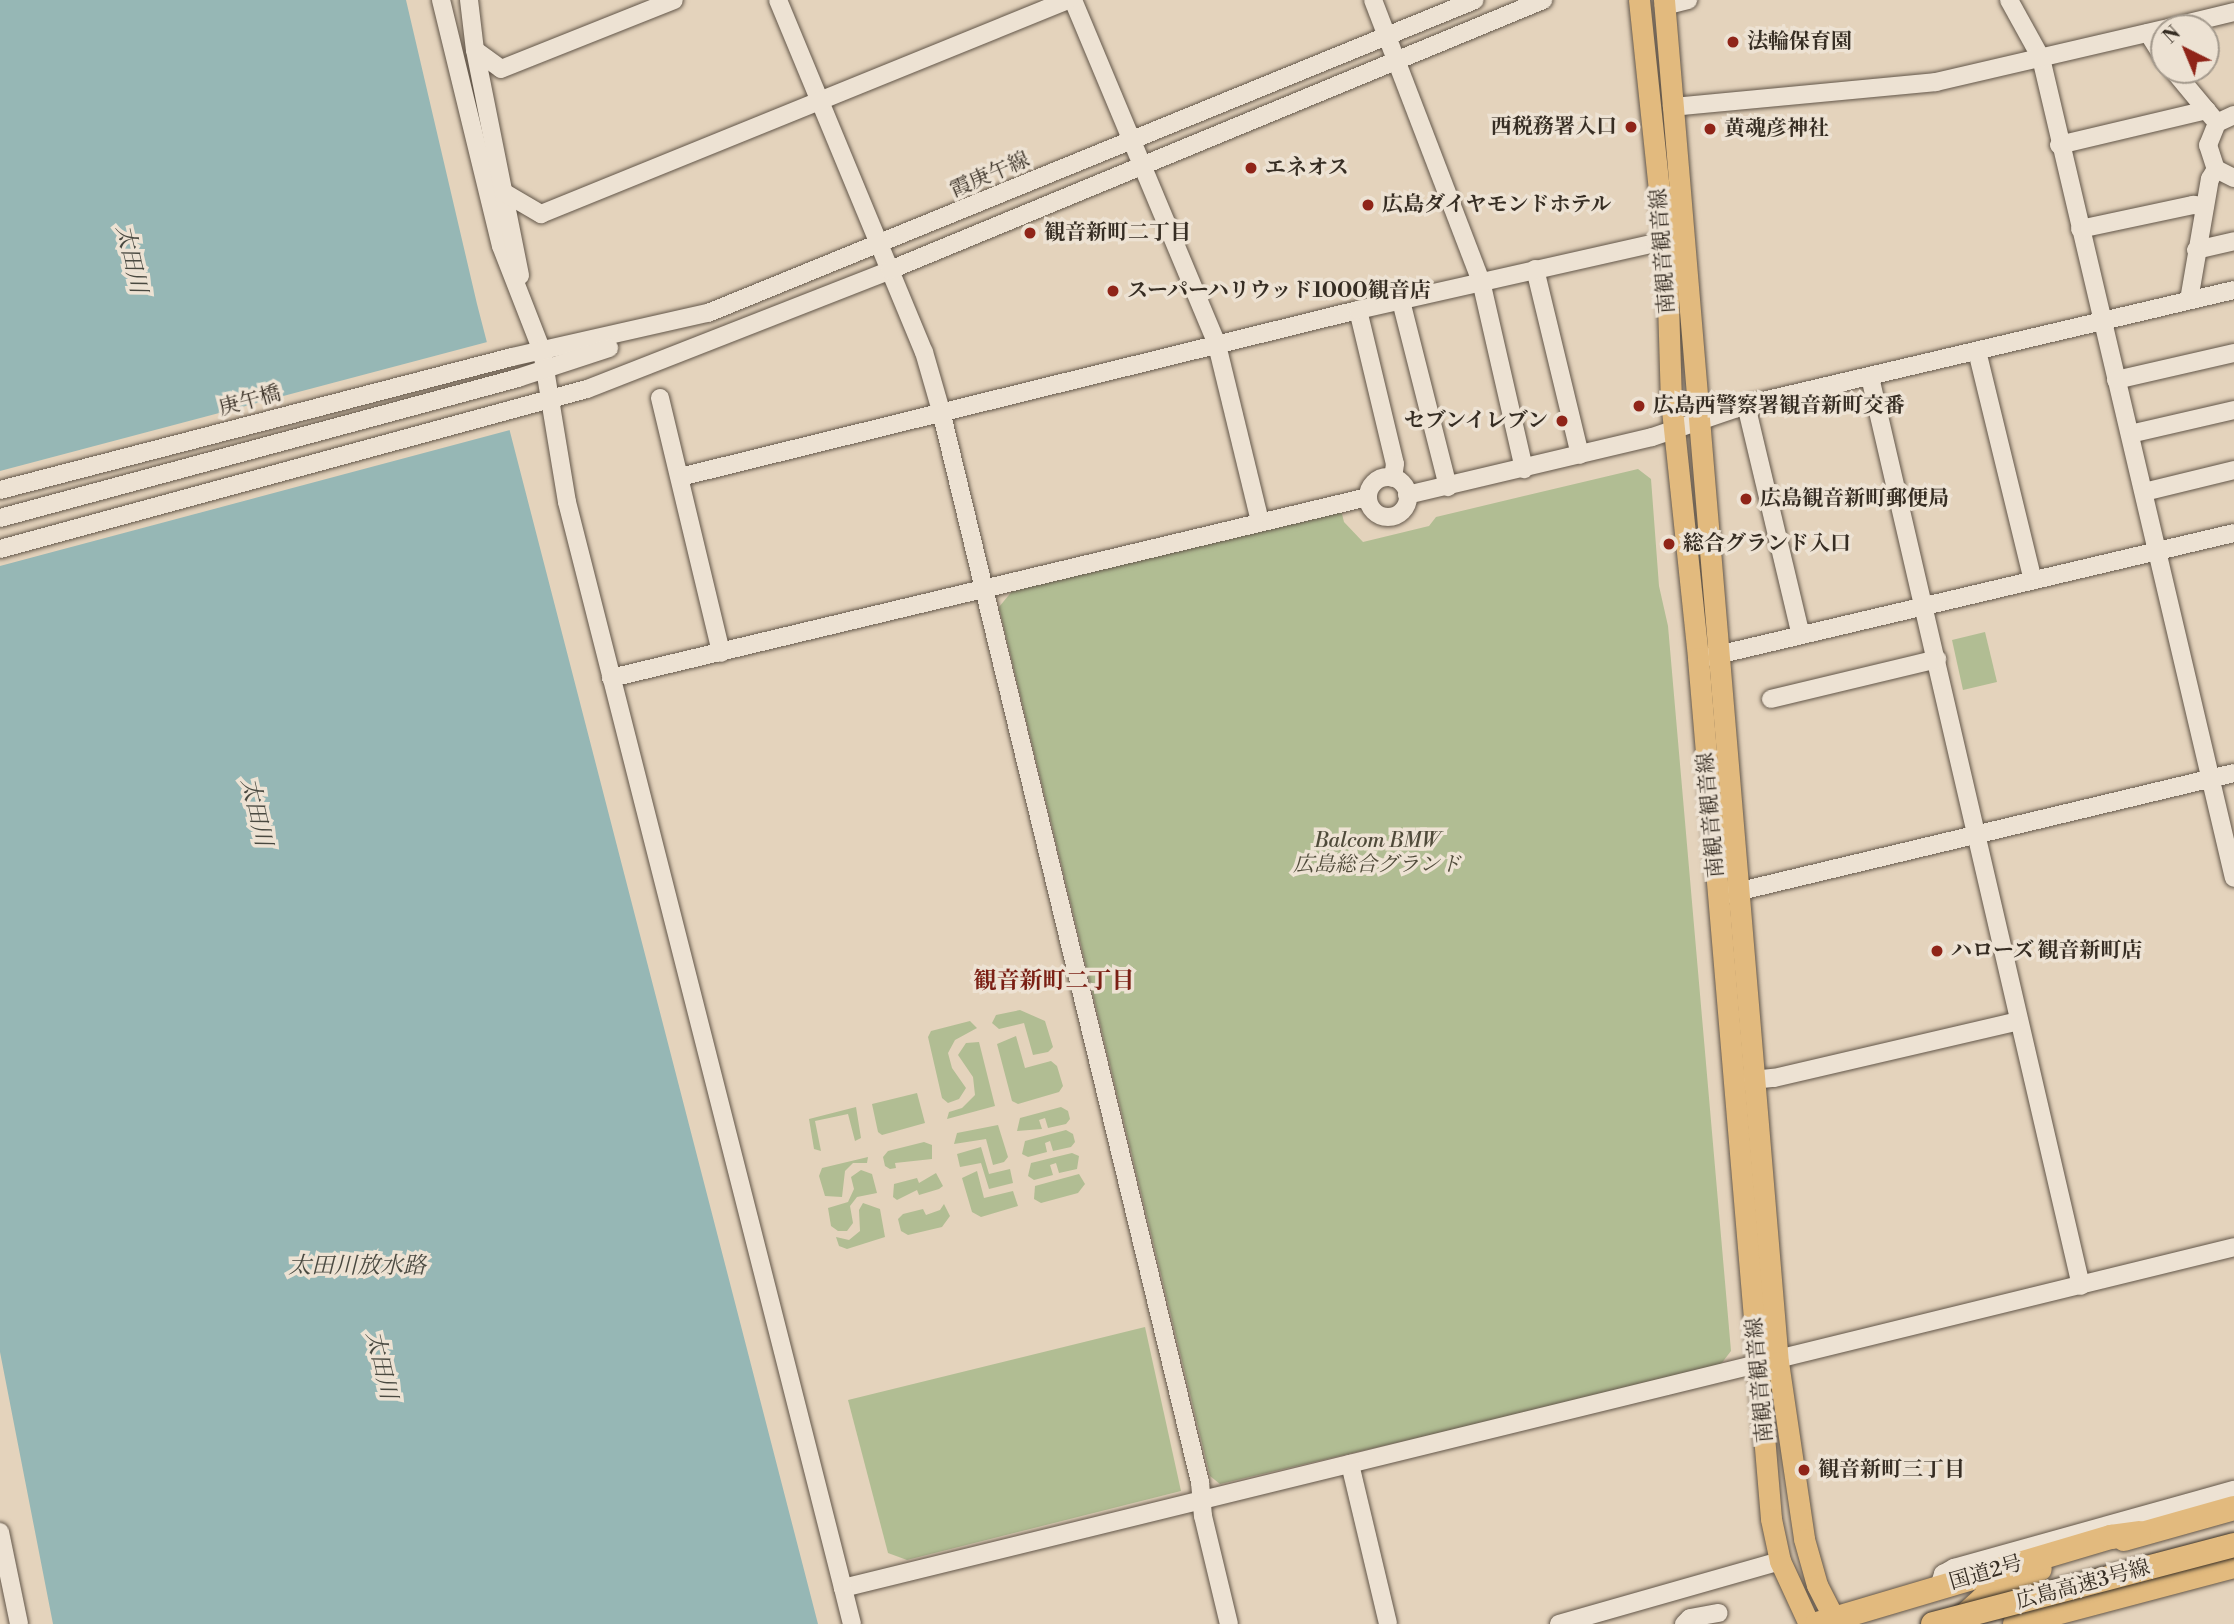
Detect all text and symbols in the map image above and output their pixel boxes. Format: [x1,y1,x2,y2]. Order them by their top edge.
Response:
north arrow [2150,14,2220,84]
text: N [2158,21,2186,49]
place label: 法輪保育園 [1747,29,1852,55]
marker: 法輪保育園 [1725,34,1741,50]
place label: 西税務署入口 [1491,114,1617,140]
place label: 黄魂彦神社 [1724,116,1829,142]
marker: 西税務署入口 [1623,119,1639,135]
marker: 黄魂彦神社 [1702,121,1718,137]
street label: 霞庚午線 [946,147,1034,203]
place label: エネオス [1265,155,1349,181]
marker: エネオス [1243,160,1259,176]
street label: 南観音観音線 [1646,187,1680,315]
place label: 広島ダイヤモンドホテル [1382,192,1613,218]
marker: 広島ダイヤモンドホテル [1360,197,1376,213]
place label: 観音新町二丁目 [1044,220,1191,246]
water label: 太田川 [110,222,152,296]
marker: 観音新町二丁目 [1022,225,1038,241]
place label: スーパーハリウッド1000観音店 [1127,278,1433,304]
marker: スーパーハリウッド1000観音店 [1105,283,1121,299]
street label: 庚午橋 [216,381,284,421]
place label: 広島西警察署観音新町交番 [1653,393,1905,419]
marker: 広島西警察署観音新町交番 [1631,398,1647,414]
place label: セブンイレブン [1401,408,1548,434]
marker: セブンイレブン [1554,413,1570,429]
place label: 広島観音新町郵便局 [1760,486,1949,512]
marker: 広島観音新町郵便局 [1738,491,1754,507]
place label: 総合グランド入口 [1683,531,1851,557]
marker: 総合グランド入口 [1661,536,1677,552]
street label: 南観音観音線 [1693,751,1729,879]
water label: 太田川 [235,775,277,849]
park label: Balcom BMW 広島総合グランド [1293,828,1461,878]
place label: ハローズ 観音新町店 [1951,938,2143,964]
marker: ハローズ 観音新町店 [1929,943,1945,959]
district label: 観音新町二丁目 [974,967,1134,995]
water label: 太田川放水路 [288,1252,426,1280]
street label: 南観音観音線 [1742,1316,1778,1444]
water label: 太田川 [360,1328,402,1402]
place label: 観音新町三丁目 [1818,1457,1965,1483]
marker: 観音新町三丁目 [1796,1462,1812,1478]
street label: 国道2号 [1946,1551,2026,1595]
street label: 広島高速3号線 [2013,1555,2153,1615]

